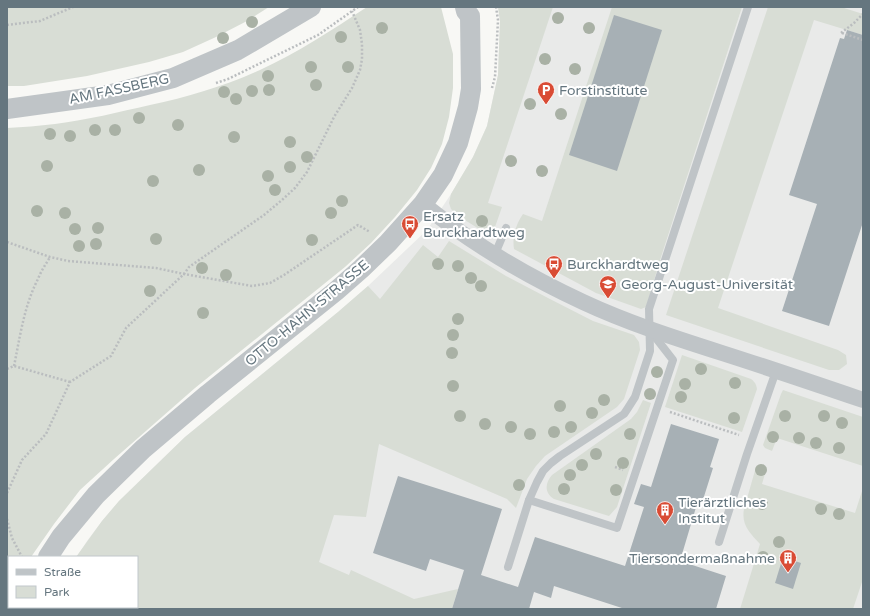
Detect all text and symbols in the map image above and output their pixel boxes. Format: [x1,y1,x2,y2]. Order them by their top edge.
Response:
street label: AM FASSBERG [67,70,171,108]
parking icon: Forstinstitute [536,80,556,105]
place label: Forstinstitute [559,82,647,99]
place label: Ersatz Burckhardtweg [423,208,525,241]
bus stop icon: Ersatz Burckhardtweg [400,214,420,239]
bus stop icon: Burckhardtweg [544,254,564,279]
street label: OTTO-HAHN-STRASSE [242,256,372,370]
place label: Burckhardtweg [567,256,669,273]
school or university icon: Georg-August-Universität [598,274,618,299]
place label: Georg-August-Universität [621,276,794,293]
place label: Tierärztliches Institut [678,494,767,527]
building icon: Tierärztliches Institut [655,500,675,525]
building icon: Tiersondermaßnahme [778,548,798,573]
place label: Tiersondermaßnahme [629,550,775,567]
legend [8,556,138,608]
text: Straße [44,565,81,579]
text: Park [44,585,70,599]

